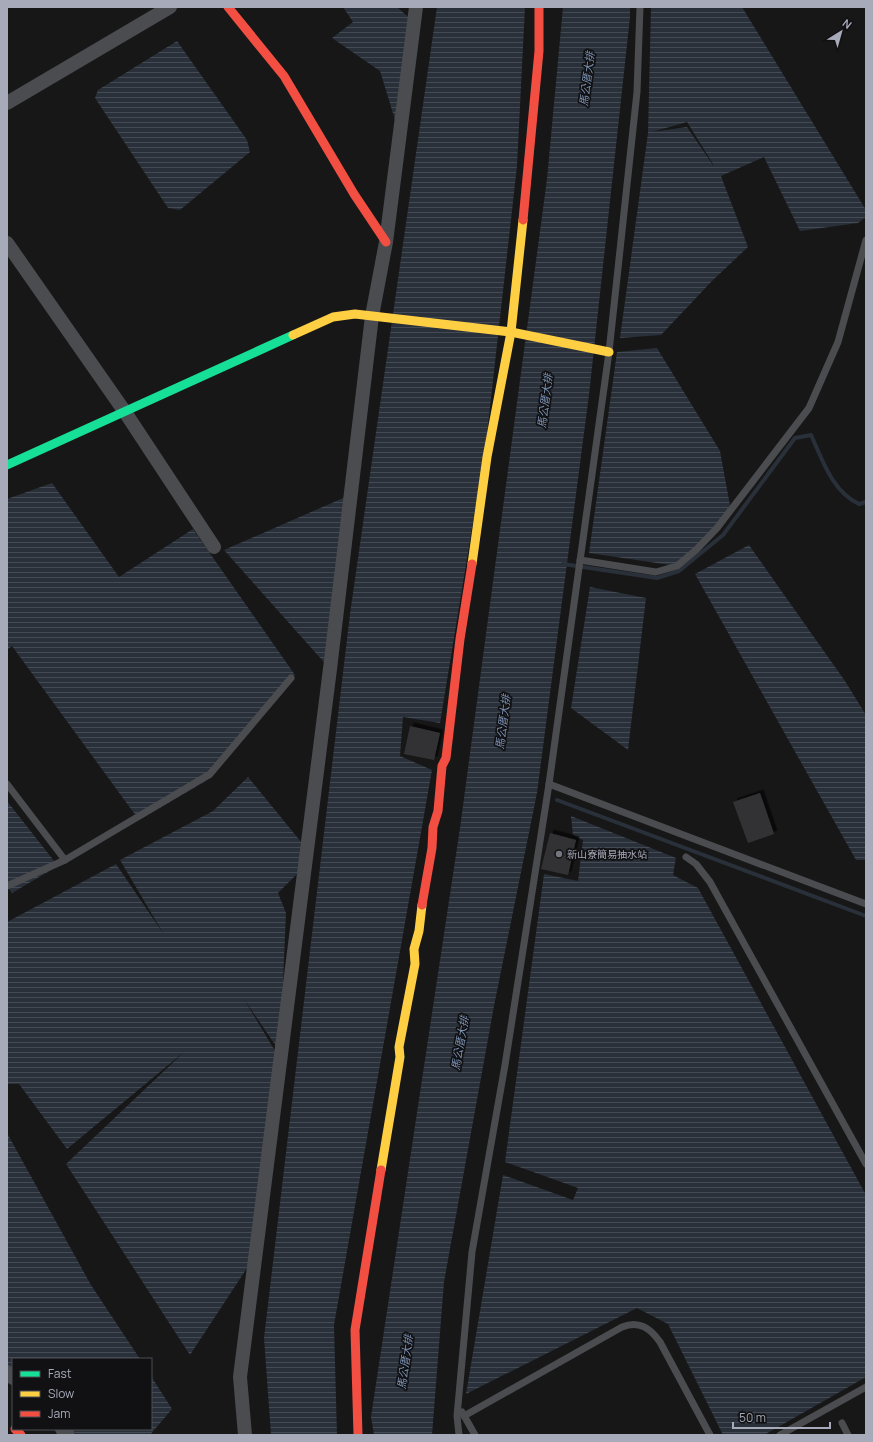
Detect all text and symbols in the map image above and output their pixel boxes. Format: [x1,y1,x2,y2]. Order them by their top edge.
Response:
north arrow [821,12,861,52]
text: N [840,15,855,32]
water label: 馬公厝大排 [576,49,598,107]
water label: 馬公厝大排 [534,371,556,429]
water label: 馬公厝大排 [492,692,514,750]
place label: 新山寮簡易抽水站 [567,847,647,861]
marker: 新山寮簡易抽水站 [554,849,564,859]
water label: 馬公厝大排 [447,1013,472,1071]
water label: 馬公厝大排 [393,1332,416,1390]
legend [12,1358,152,1430]
text: Fast [48,1365,72,1382]
text: Slow [48,1385,74,1402]
scale bar [733,1404,830,1430]
text: Jam [48,1405,70,1422]
text: 50 m [739,1409,766,1426]

